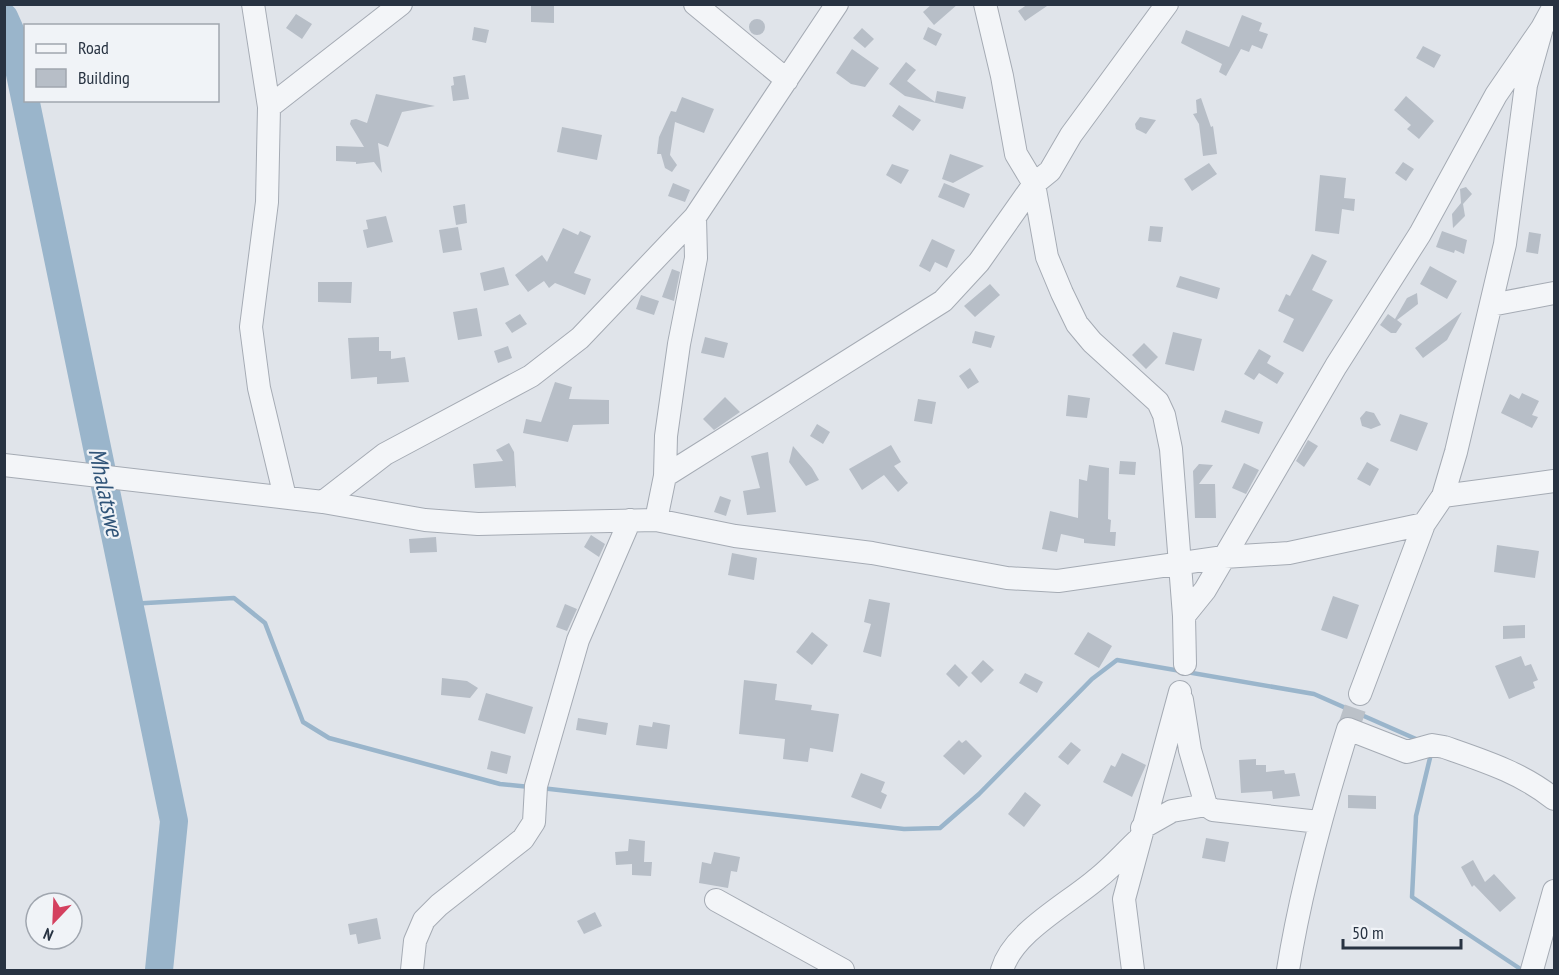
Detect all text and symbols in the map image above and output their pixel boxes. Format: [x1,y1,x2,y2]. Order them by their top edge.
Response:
legend [24,24,219,102]
text: Road [78,36,109,59]
text: Building [78,66,130,89]
water label: Mhalatswe [82,445,131,541]
north arrow [24,891,84,951]
scale bar [1343,912,1462,950]
text: 50 m [1352,921,1384,944]
text: N [40,924,56,946]

